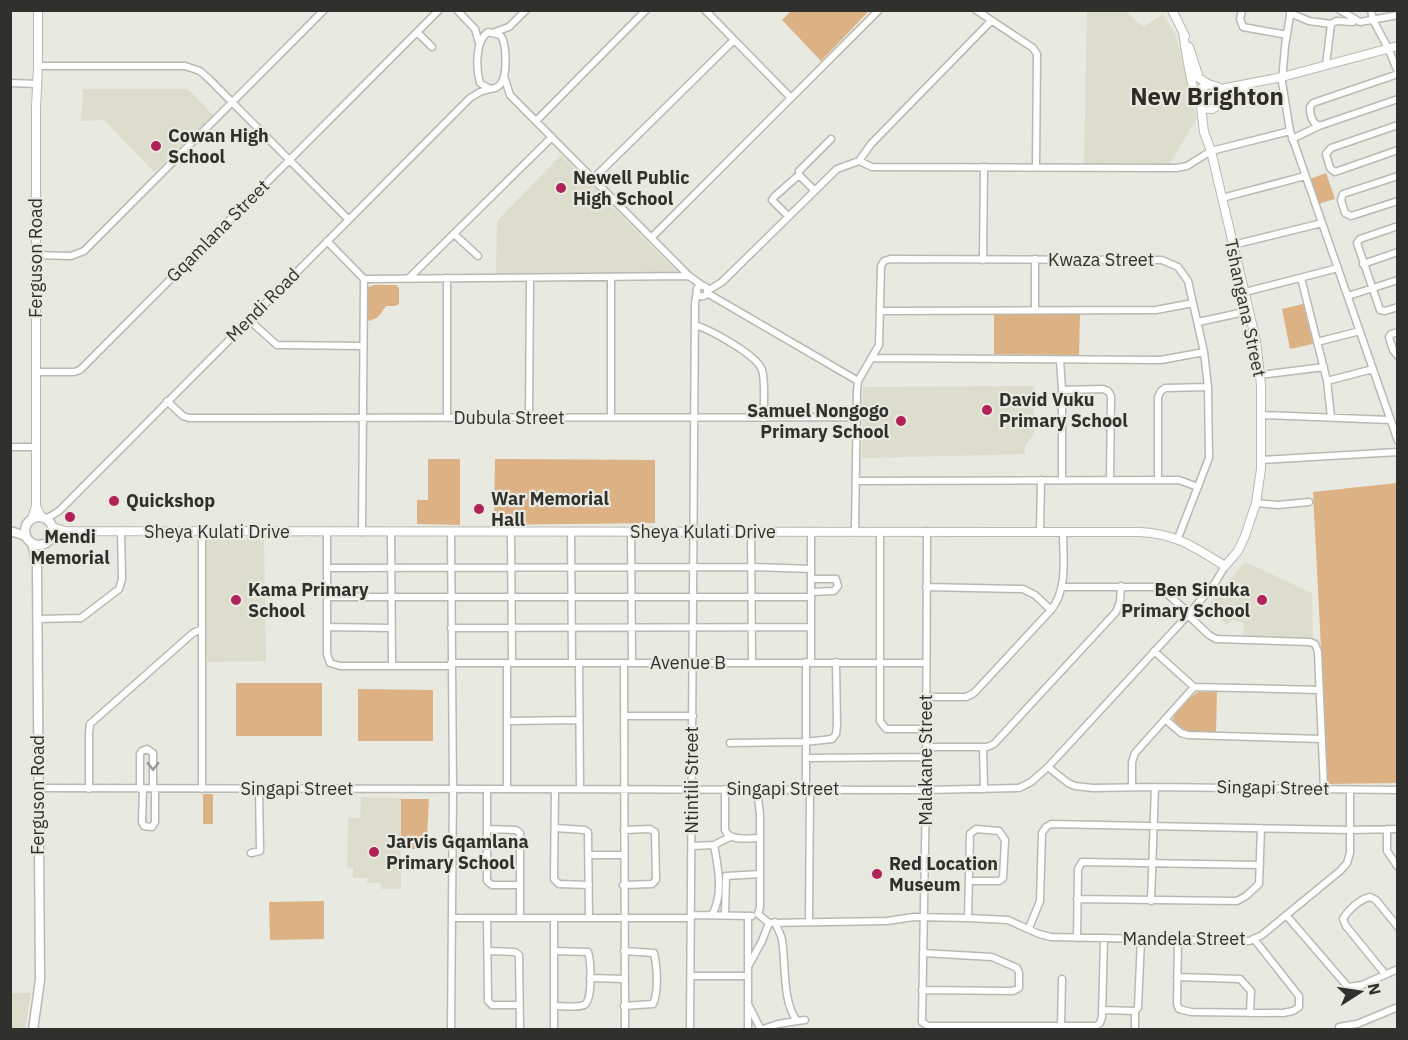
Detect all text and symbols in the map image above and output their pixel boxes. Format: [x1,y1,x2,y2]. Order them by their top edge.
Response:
district label: New Brighton [1130,80,1284,112]
place label: Cowan High School [168,124,269,168]
marker: Cowan High School [149,139,163,153]
place label: Newell Public High School [573,166,690,210]
street label: Gqamlana Street [161,174,274,287]
marker: Newell Public High School [554,181,568,195]
street label: Ferguson Road [24,198,47,318]
street label: Tshangana Street [1220,237,1271,379]
street label: Kwaza Street [1048,248,1154,271]
street label: Mendi Road [221,263,304,346]
place label: David Vuku Primary School [999,388,1128,432]
place label: Samuel Nongogo Primary School [747,399,890,443]
marker: David Vuku Primary School [980,403,994,417]
street label: Dubula Street [453,406,565,429]
marker: Samuel Nongogo Primary School [894,414,908,428]
place label: War Memorial Hall [491,487,609,531]
place label: Quickshop [126,489,215,512]
marker: Quickshop [107,494,121,508]
marker: War Memorial Hall [472,502,486,516]
marker: Mendi Memorial [63,510,77,524]
street label: Sheya Kulati Drive [144,520,290,543]
street label: Sheya Kulati Drive [630,520,776,543]
place label: Mendi Memorial [30,525,110,569]
place label: Kama Primary School [248,578,369,622]
place label: Ben Sinuka Primary School [1121,578,1251,622]
marker: Kama Primary School [229,593,243,607]
marker: Ben Sinuka Primary School [1255,593,1269,607]
street label: Avenue B [650,651,726,674]
street label: Malakane Street [914,694,937,826]
street label: Ntintili Street [680,726,703,834]
street label: Ferguson Road [26,735,49,855]
one-way arrow [147,762,159,771]
street label: Singapi Street [1216,775,1330,800]
street label: Singapi Street [241,777,353,800]
street label: Singapi Street [727,777,839,800]
place label: Jarvis Gqamlana Primary School [386,830,529,874]
marker: Jarvis Gqamlana Primary School [367,845,381,859]
place label: Red Location Museum [889,852,998,896]
marker: Red Location Museum [870,867,884,881]
street label: Mandela Street [1123,927,1245,950]
north arrow [1330,962,1390,1022]
text: N [1364,981,1386,997]

